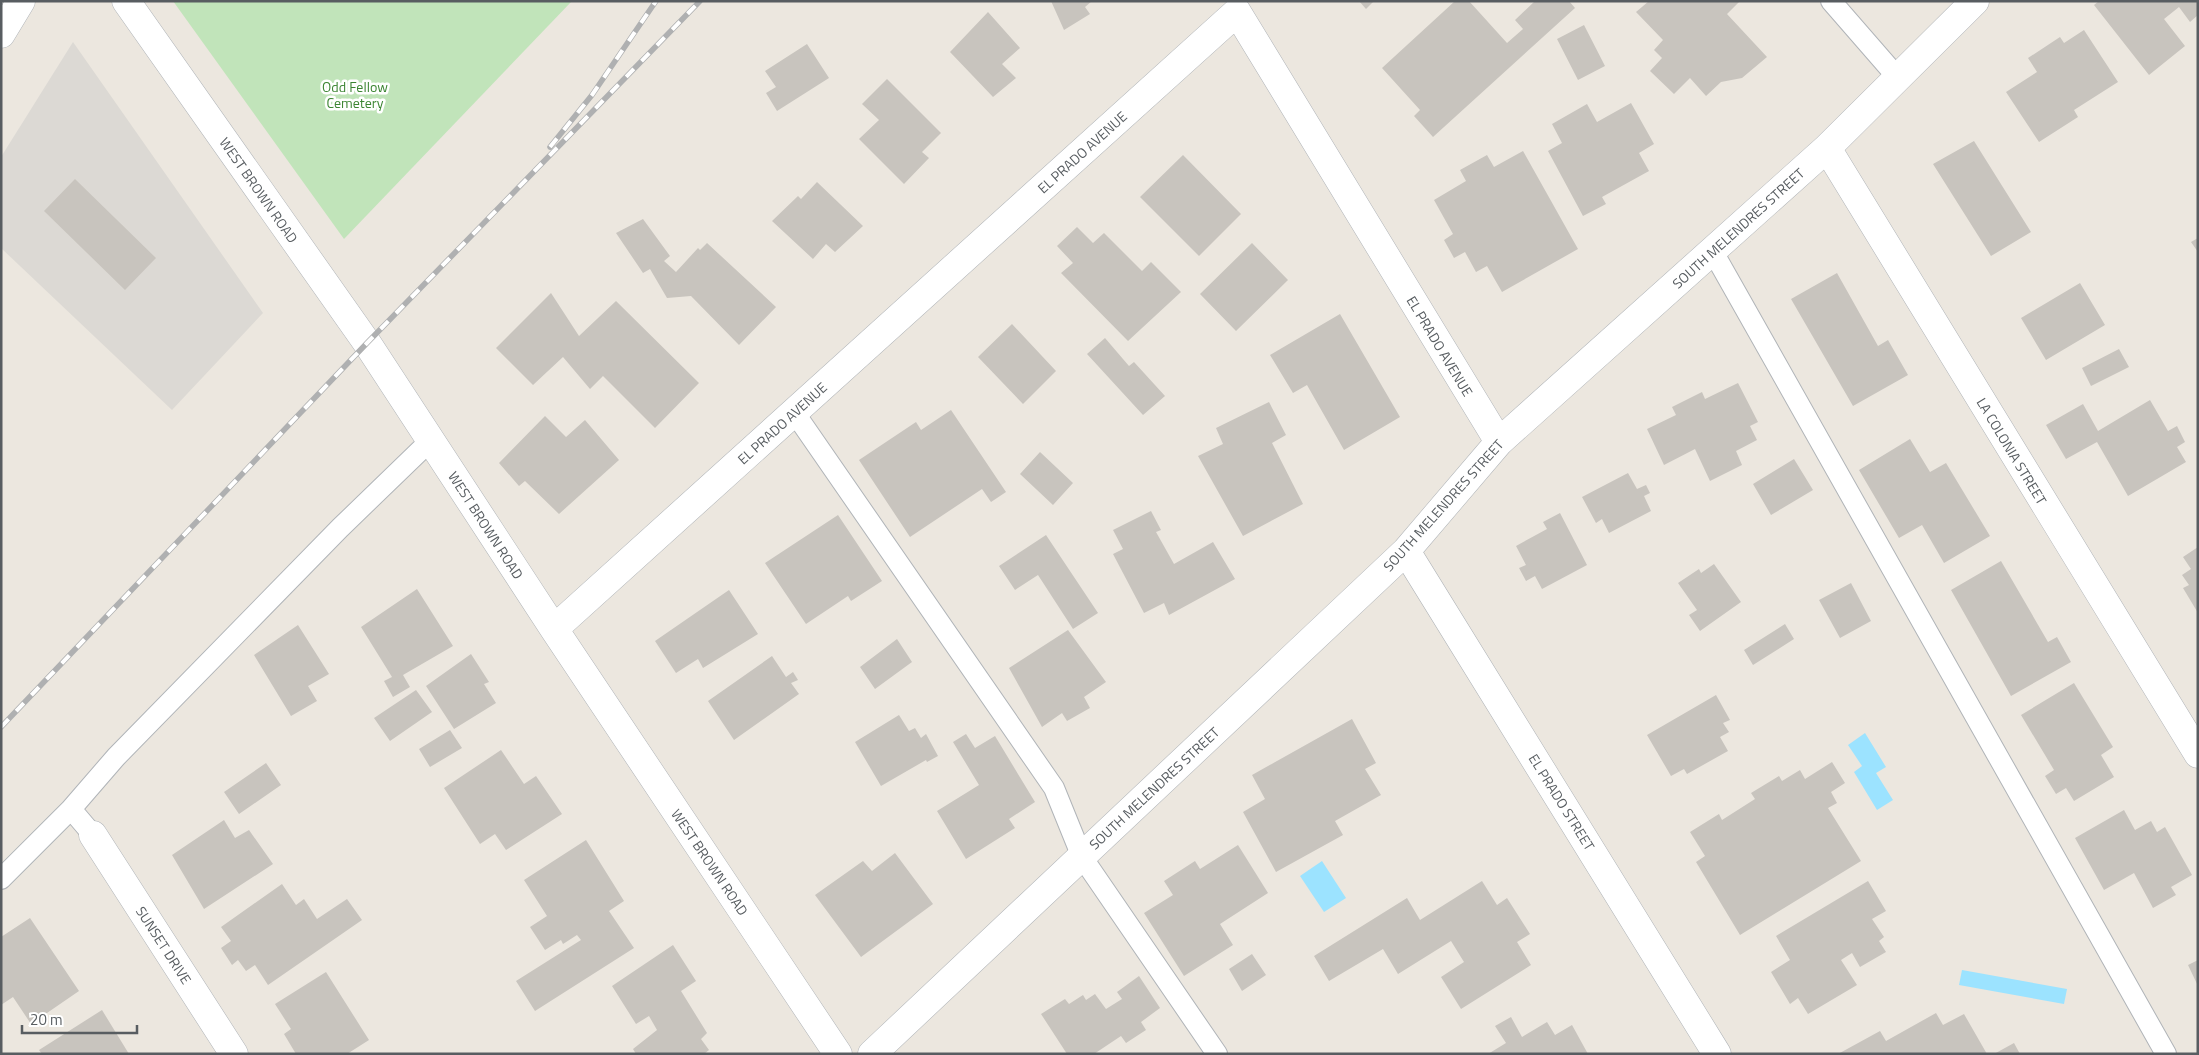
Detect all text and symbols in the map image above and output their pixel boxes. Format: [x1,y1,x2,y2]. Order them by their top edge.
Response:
park label: Odd Fellow Cemetery [322,76,388,113]
street label: EL PRADO AVENUE [1033,106,1132,198]
street label: WEST BROWN ROAD [215,133,303,247]
street label: SOUTH MELENDRES STREET [1667,162,1809,293]
street label: EL PRADO AVENUE [1402,292,1479,401]
street label: EL PRADO AVENUE [733,377,832,469]
street label: LA COLONIA STREET [1972,394,2053,509]
street label: SOUTH MELENDRES STREET [1378,434,1509,576]
street label: WEST BROWN ROAD [443,467,529,583]
street label: SOUTH MELENDRES STREET [1084,721,1224,854]
street label: EL PRADO STREET [1524,750,1601,855]
street label: WEST BROWN ROAD [666,804,754,920]
street label: SUNSET DRIVE [131,902,197,988]
scale bar [22,1002,138,1034]
text: 20 m [30,1008,63,1031]

